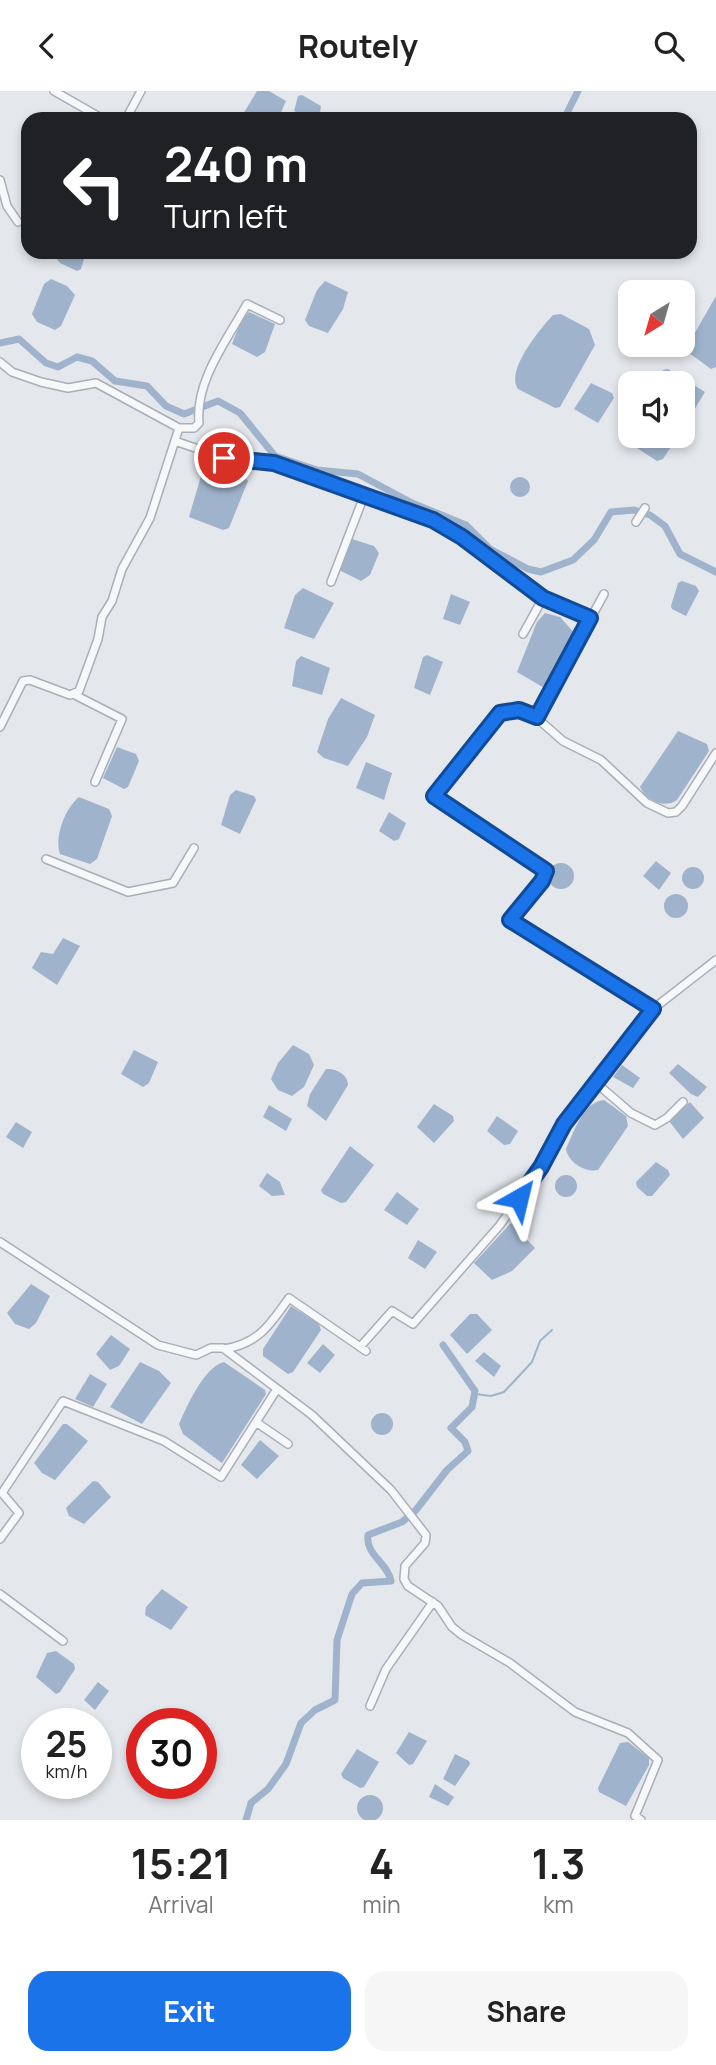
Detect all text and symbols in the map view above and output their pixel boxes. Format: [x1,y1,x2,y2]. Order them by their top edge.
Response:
text: Routely [298,24,418,68]
icon: back [28,27,66,65]
icon: search [650,27,688,65]
text: 240 m [164,130,308,197]
icon: left [49,140,140,231]
text: Turn left [164,194,288,238]
north arrow [618,280,695,357]
map controls [618,280,695,448]
button: sound [618,371,695,448]
pin [194,428,254,488]
icon: arrive [205,439,243,477]
position arrow [482,1161,556,1235]
speed limit sign: 30 [126,1708,217,1799]
text: 25 [46,1720,87,1768]
text: km/h [46,1759,87,1783]
text: 15:21 [131,1834,232,1892]
text: 4 [369,1834,394,1892]
text: 1.3 [531,1834,585,1892]
text: Arrival [148,1888,214,1920]
text: min [362,1888,401,1920]
text: km [543,1888,574,1920]
button: Exit [28,1971,351,2051]
button: Share [365,1971,688,2051]

